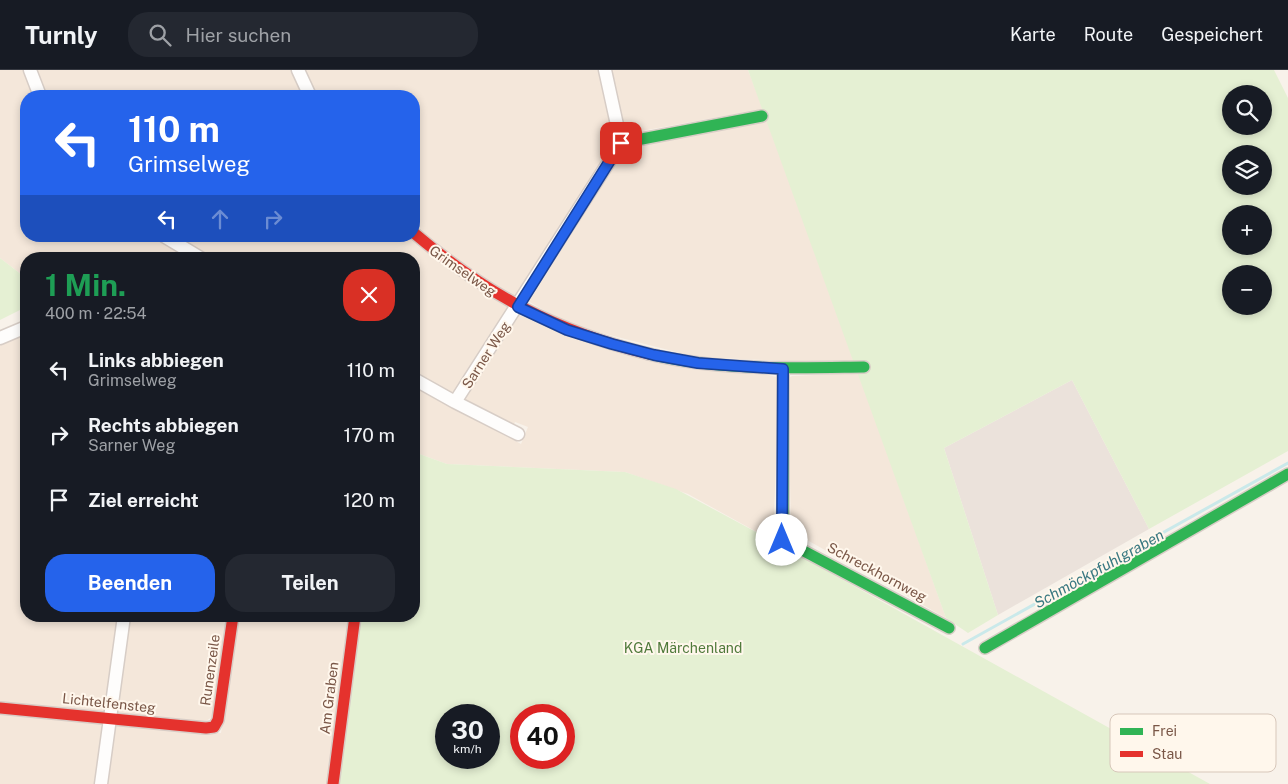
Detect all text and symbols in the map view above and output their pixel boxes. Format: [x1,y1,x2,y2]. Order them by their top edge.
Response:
search box [128,12,478,57]
text: Turnly [25,21,98,49]
icon: search [146,21,174,49]
text: Hier suchen [186,24,291,46]
text: Karte [1010,24,1056,45]
text: Route [1084,24,1133,45]
text: Gespeichert [1161,24,1263,45]
map controls [1222,85,1272,315]
button: search [1222,85,1272,135]
text: 110 m [128,109,220,150]
icon: left [45,110,110,175]
pin [600,122,642,164]
icon: arrive [607,129,635,157]
button: layers [1222,145,1272,195]
text: Grimselweg [128,151,250,177]
icon: left [153,205,181,233]
icon: ahead [206,205,234,233]
icon: right [259,205,287,233]
button: + [1222,205,1272,255]
street label: Grimselweg [427,242,500,300]
button: − [1222,265,1272,315]
text: 1 Min. [45,267,126,303]
button: close [343,269,395,321]
text: 400 m · 22:54 [45,304,147,323]
street label: Sarner Weg [458,318,514,391]
text: Links abbiegen [88,349,224,371]
icon: left [45,356,73,384]
text: 110 m [347,359,395,381]
text: Grimselweg [88,371,177,390]
text: Rechts abbiegen [88,414,239,436]
icon: right [45,421,73,449]
text: 170 m [344,424,395,446]
text: Sarner Weg [88,436,175,455]
icon: arrive [45,486,73,514]
text: Ziel erreicht [88,489,199,511]
text: 120 m [343,489,395,511]
position arrow [755,513,807,565]
water label: Schmöckpfuhlgraben [1031,526,1167,611]
street label: Schreckhornweg [825,539,930,605]
button: Beenden [45,554,215,612]
button: Teilen [225,554,395,612]
street label: Runenzeile [197,633,223,707]
park label: KGA Märchenland [624,640,742,656]
street label: Am Graben [317,661,341,735]
street label: Lichtelfensteg [61,690,157,716]
speed limit sign: 40 [510,704,575,769]
legend [1110,714,1276,772]
text: 30 [451,715,484,745]
text: Frei [1152,723,1177,739]
text: km/h [453,742,482,756]
text: Stau [1152,746,1182,762]

